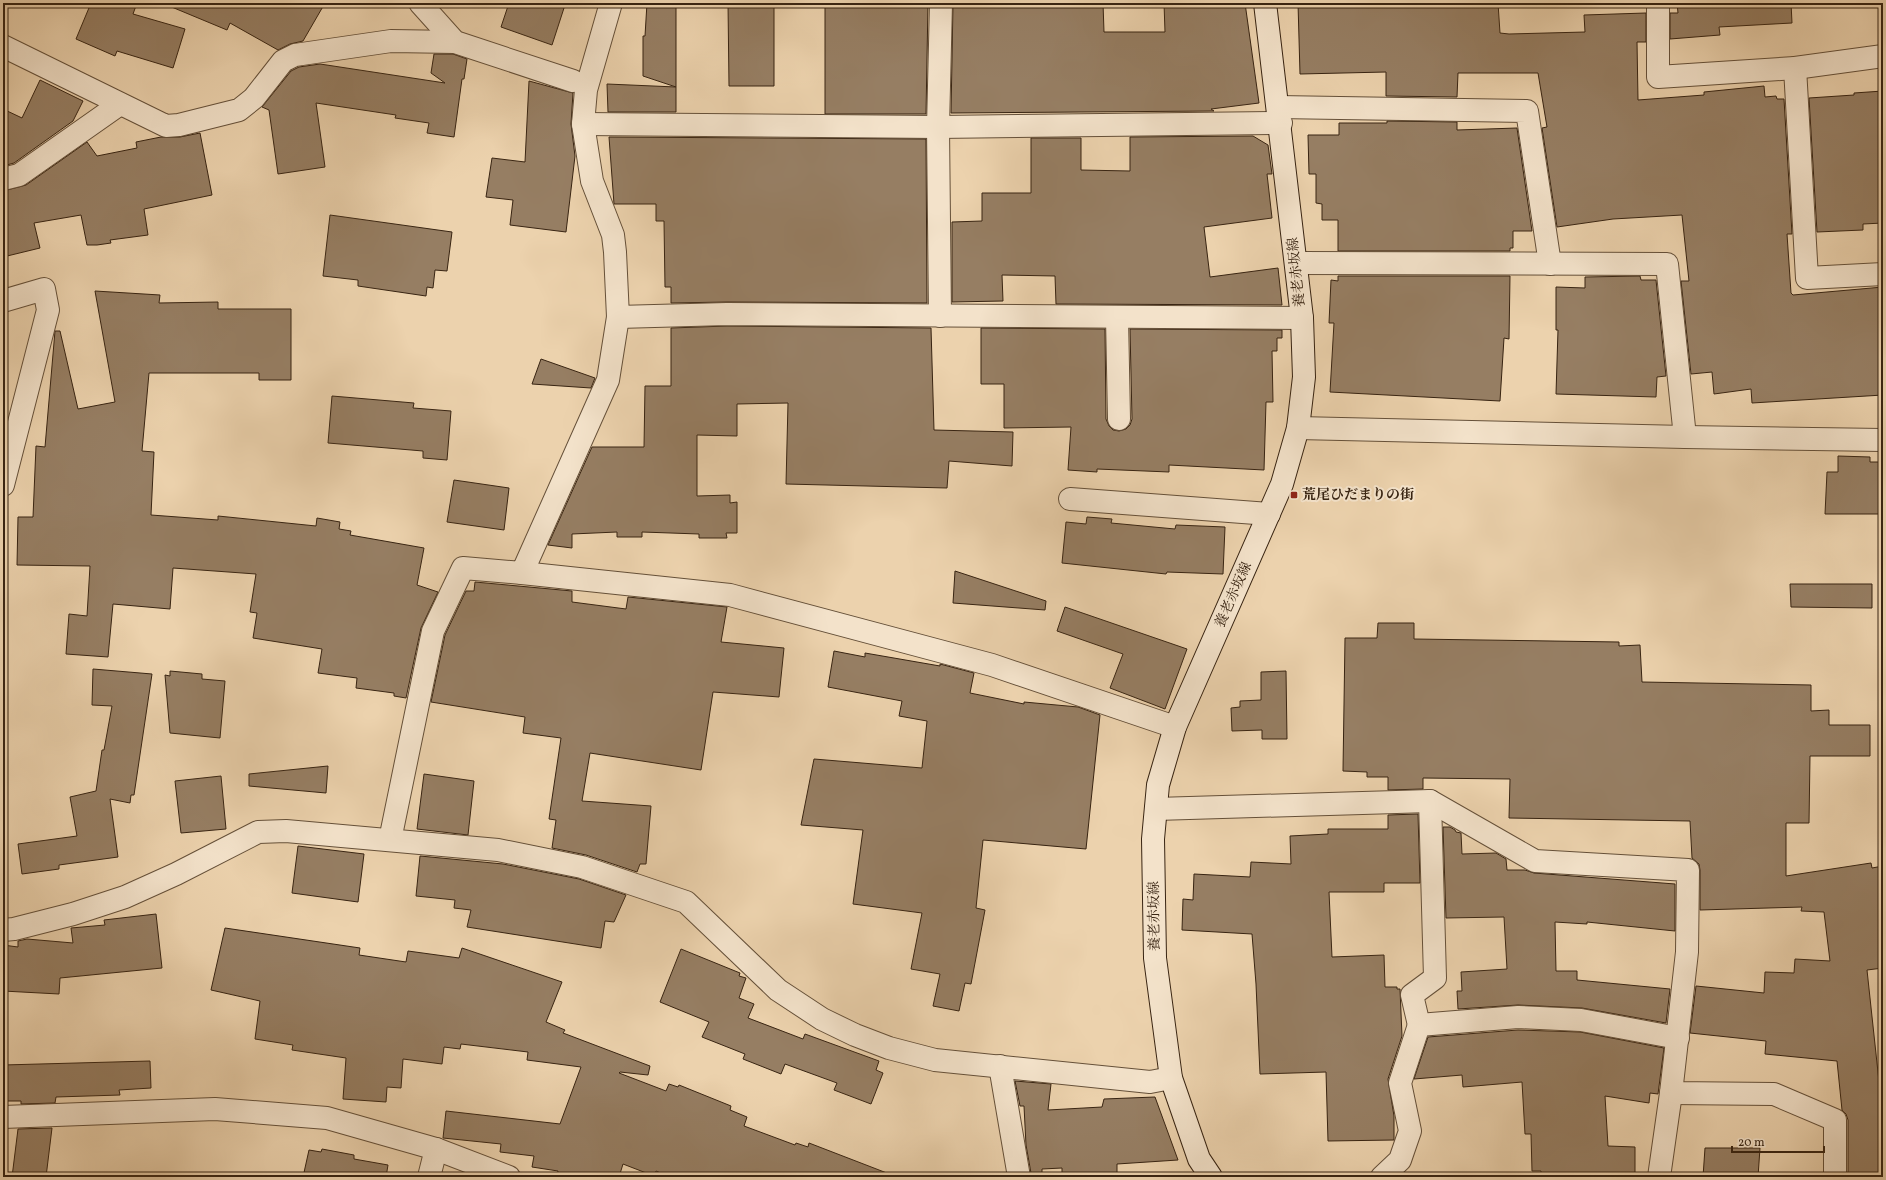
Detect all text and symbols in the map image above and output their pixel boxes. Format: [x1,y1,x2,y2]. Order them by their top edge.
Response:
street label: 養老赤坂線 [1284,236,1310,308]
place label: 荒尾ひだまりの街 [1302,486,1414,505]
marker: 荒尾ひだまりの街 [1289,490,1299,500]
street label: 養老赤坂線 [1211,559,1257,631]
street label: 養老赤坂線 [1145,881,1165,951]
scale bar [1732,1128,1824,1154]
text: 20 m [1738,1135,1765,1151]

